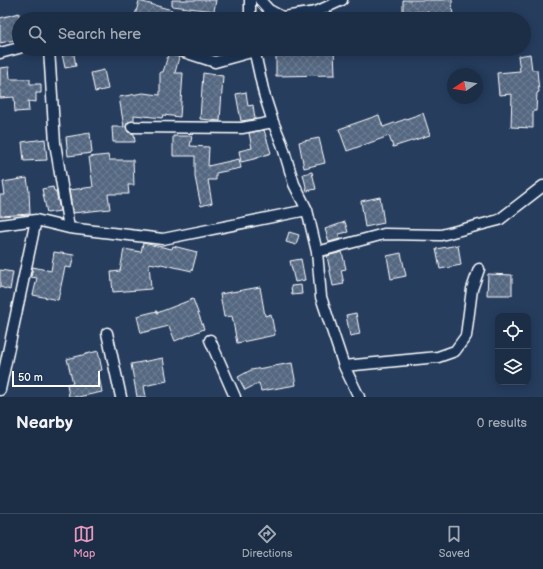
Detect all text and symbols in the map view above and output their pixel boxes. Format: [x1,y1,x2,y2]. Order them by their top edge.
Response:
search box [12,12,531,56]
icon: search [26,23,48,45]
text: Search here [58,25,141,44]
north arrow [447,68,483,104]
map controls [495,313,531,385]
button: locate [495,313,531,349]
button: layers [495,349,531,385]
scale bar [12,369,100,388]
text: 50 m [18,371,43,384]
text: Nearby [16,413,73,433]
text: 0 results [477,415,527,431]
tab: Map [73,523,95,560]
tab: Directions [242,523,292,560]
tab: Saved [439,523,470,560]

